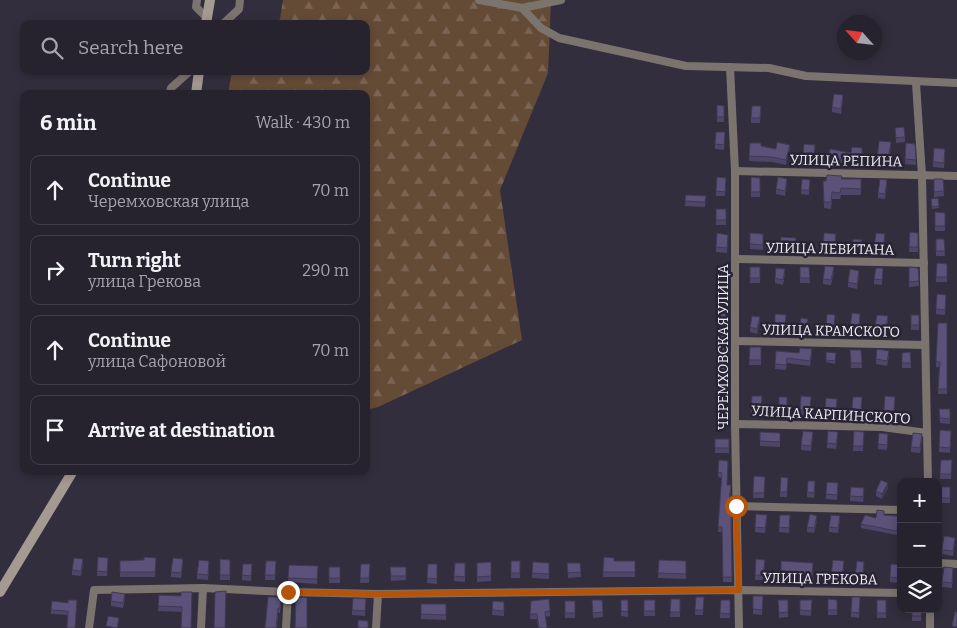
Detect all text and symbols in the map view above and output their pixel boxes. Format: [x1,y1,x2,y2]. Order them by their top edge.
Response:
north arrow [837,15,882,60]
search box [20,20,370,75]
icon: search [38,34,66,62]
text: Search here [78,36,183,59]
text: 6 min [40,110,96,136]
text: Walk · 430 m [256,113,350,132]
street label: УЛИЦА РЕПИНА [790,152,902,170]
text: Continue [88,169,171,192]
icon: ahead [41,176,69,204]
text: 70 m [313,181,349,200]
text: Черемховская улица [88,192,249,211]
street label: УЛИЦА ЛЕВИТАНА [766,239,894,259]
text: Turn right [88,249,181,272]
icon: right [41,256,69,284]
text: 290 m [302,261,349,280]
street label: ЧЕРЕМХОВСКАЯ УЛИЦА [715,264,732,430]
text: улица Грекова [88,272,201,291]
street label: УЛИЦА КРАМСКОГО [762,321,900,341]
text: Continue [88,329,171,352]
icon: ahead [41,336,69,364]
text: 70 m [313,341,349,360]
text: улица Сафоновой [88,352,226,371]
street label: УЛИЦА КАРПИНСКОГО [751,402,911,428]
icon: arrive [41,416,69,444]
text: Arrive at destination [88,419,275,442]
map controls [897,478,942,613]
button: + [897,478,942,523]
route start [725,495,748,518]
button: − [897,523,942,568]
button: layers [897,568,942,613]
street label: УЛИЦА ГРЕКОВА [762,569,878,589]
route end [277,581,300,604]

